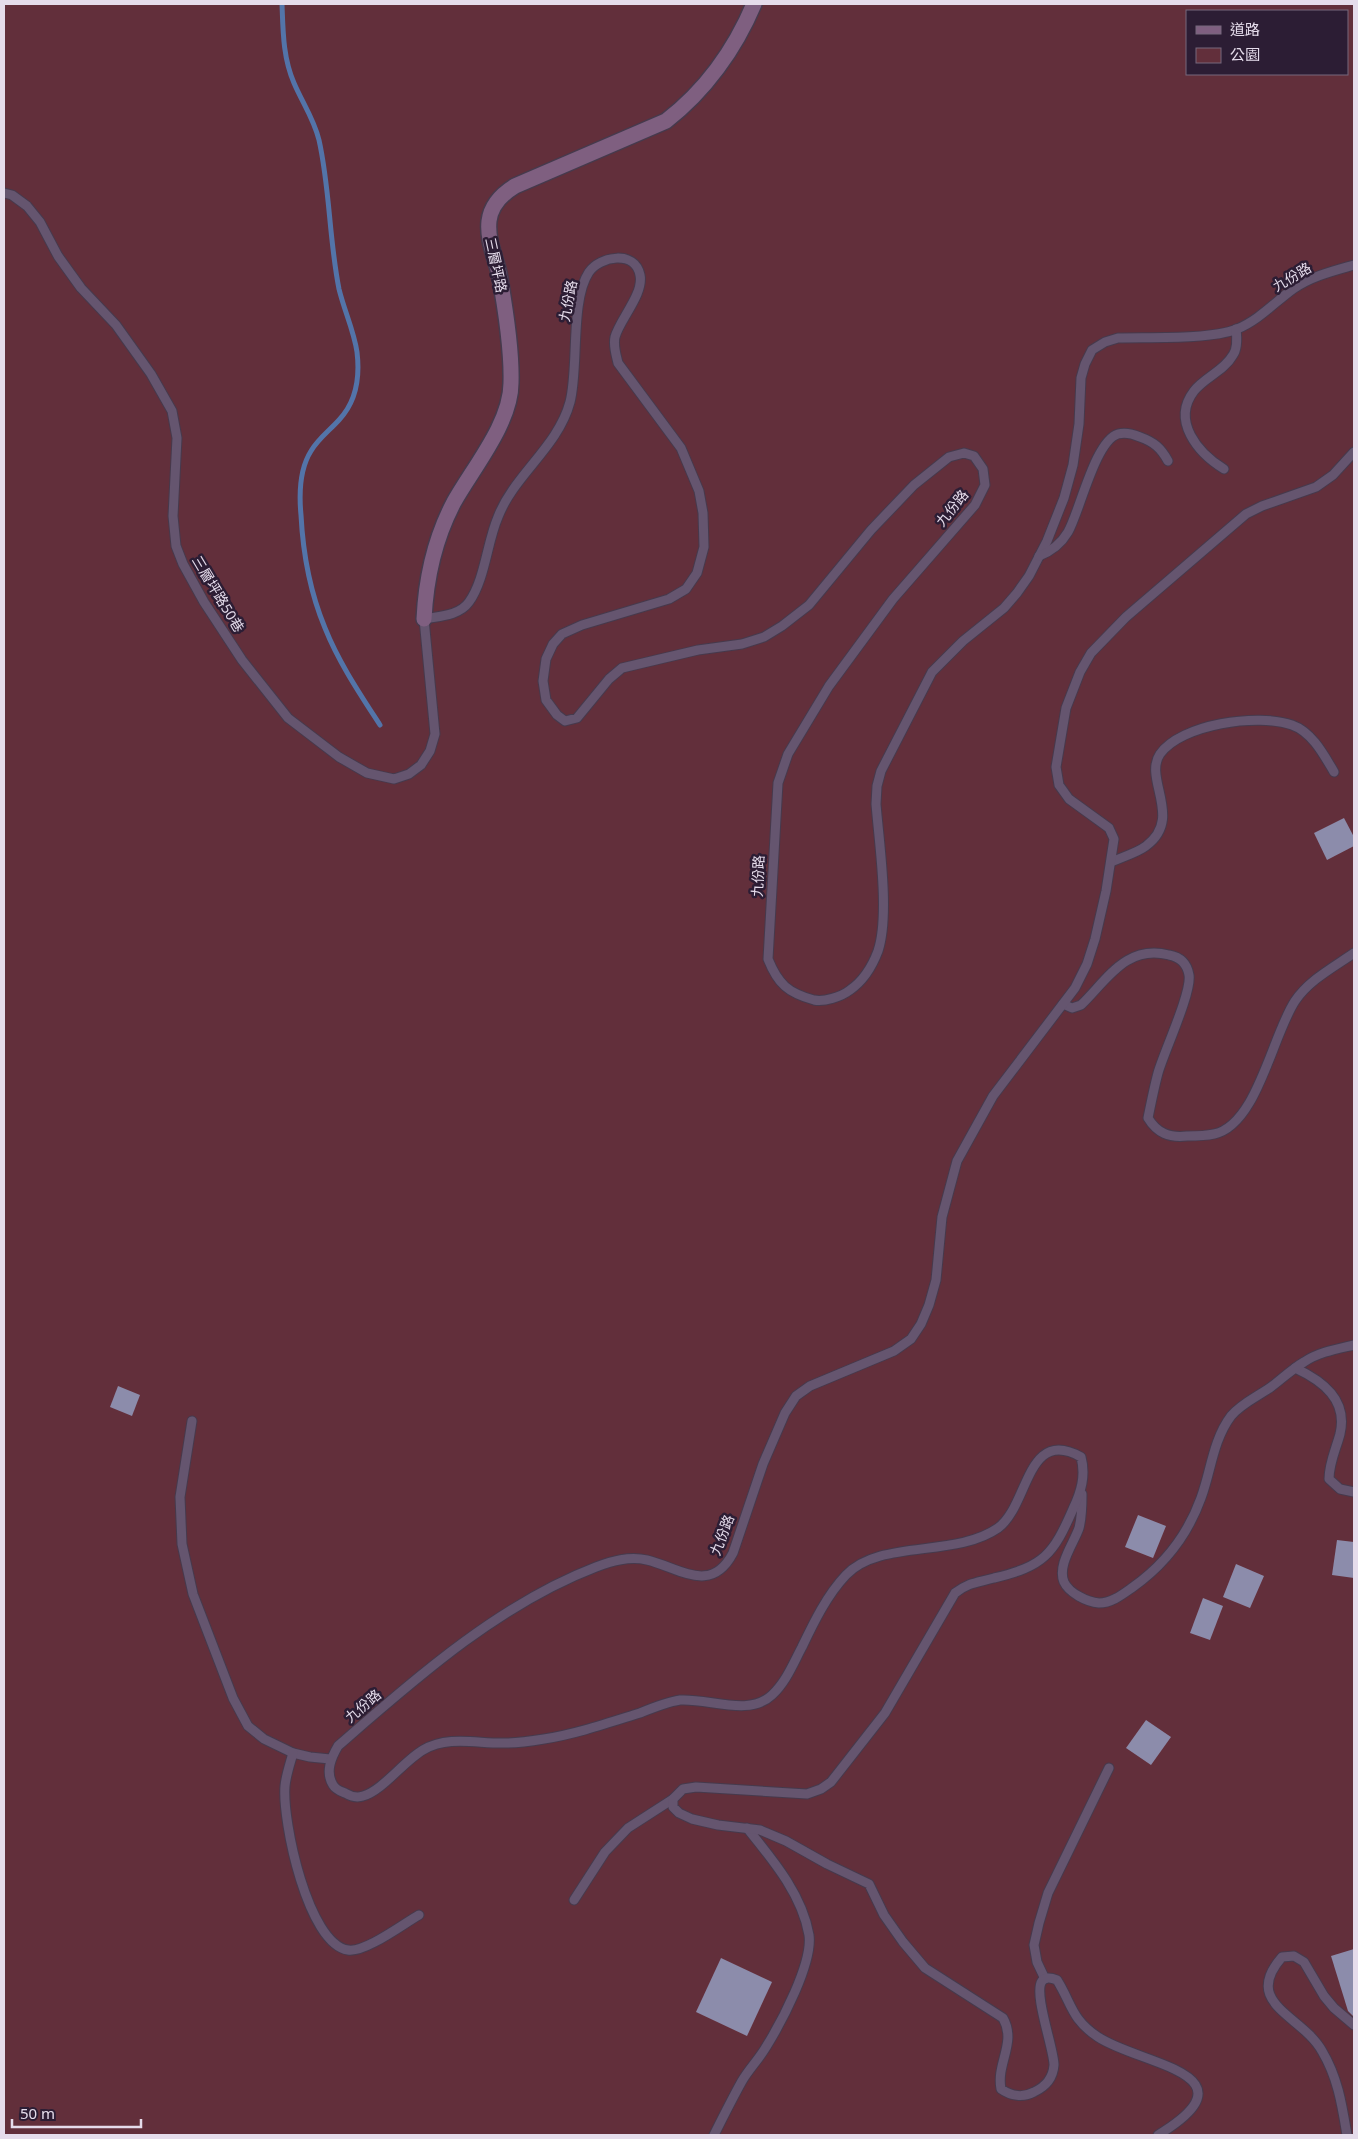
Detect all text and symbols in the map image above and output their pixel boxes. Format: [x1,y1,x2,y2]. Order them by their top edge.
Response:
legend [1186,10,1348,75]
text: 道路 [1230,19,1260,39]
text: 公園 [1230,44,1260,64]
street label: 三層坪路 [481,236,512,294]
street label: 九份路 [1269,258,1315,296]
street label: 九份路 [554,278,581,323]
street label: 九份路 [931,485,972,530]
street label: 三層坪路50巷 [188,552,249,636]
street label: 九份路 [747,855,768,897]
street label: 九份路 [705,1512,738,1558]
street label: 九份路 [340,1685,385,1726]
scale bar [12,2096,141,2128]
text: 50 m [20,2103,55,2123]

